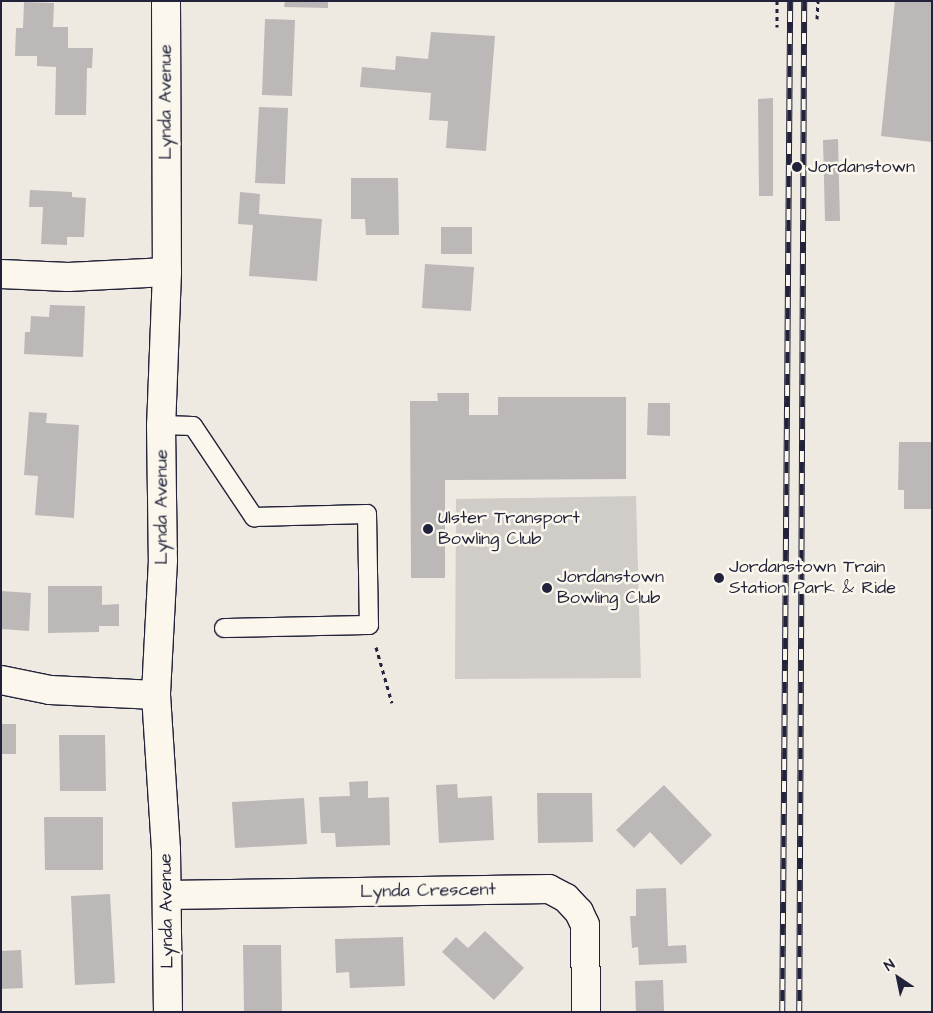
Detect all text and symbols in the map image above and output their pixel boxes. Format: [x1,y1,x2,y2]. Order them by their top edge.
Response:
street label: Lynda Avenue [155,44,177,160]
place label: Jordanstown [808,156,915,178]
marker: Jordanstown [790,160,804,174]
street label: Lynda Avenue [151,449,173,565]
place label: Ulster Transport Bowling Club [438,508,580,550]
marker: Ulster Transport Bowling Club [422,523,434,535]
place label: Jordanstown Train Station Park & Ride [729,557,896,600]
place label: Jordanstown Bowling Club [557,567,664,610]
marker: Jordanstown Train Station Park & Ride [713,572,725,584]
marker: Jordanstown Bowling Club [541,582,553,594]
street label: Lynda Avenue [155,853,179,969]
street label: Lynda Crescent [360,879,496,903]
north arrow [873,953,923,1003]
text: N [880,955,899,976]

